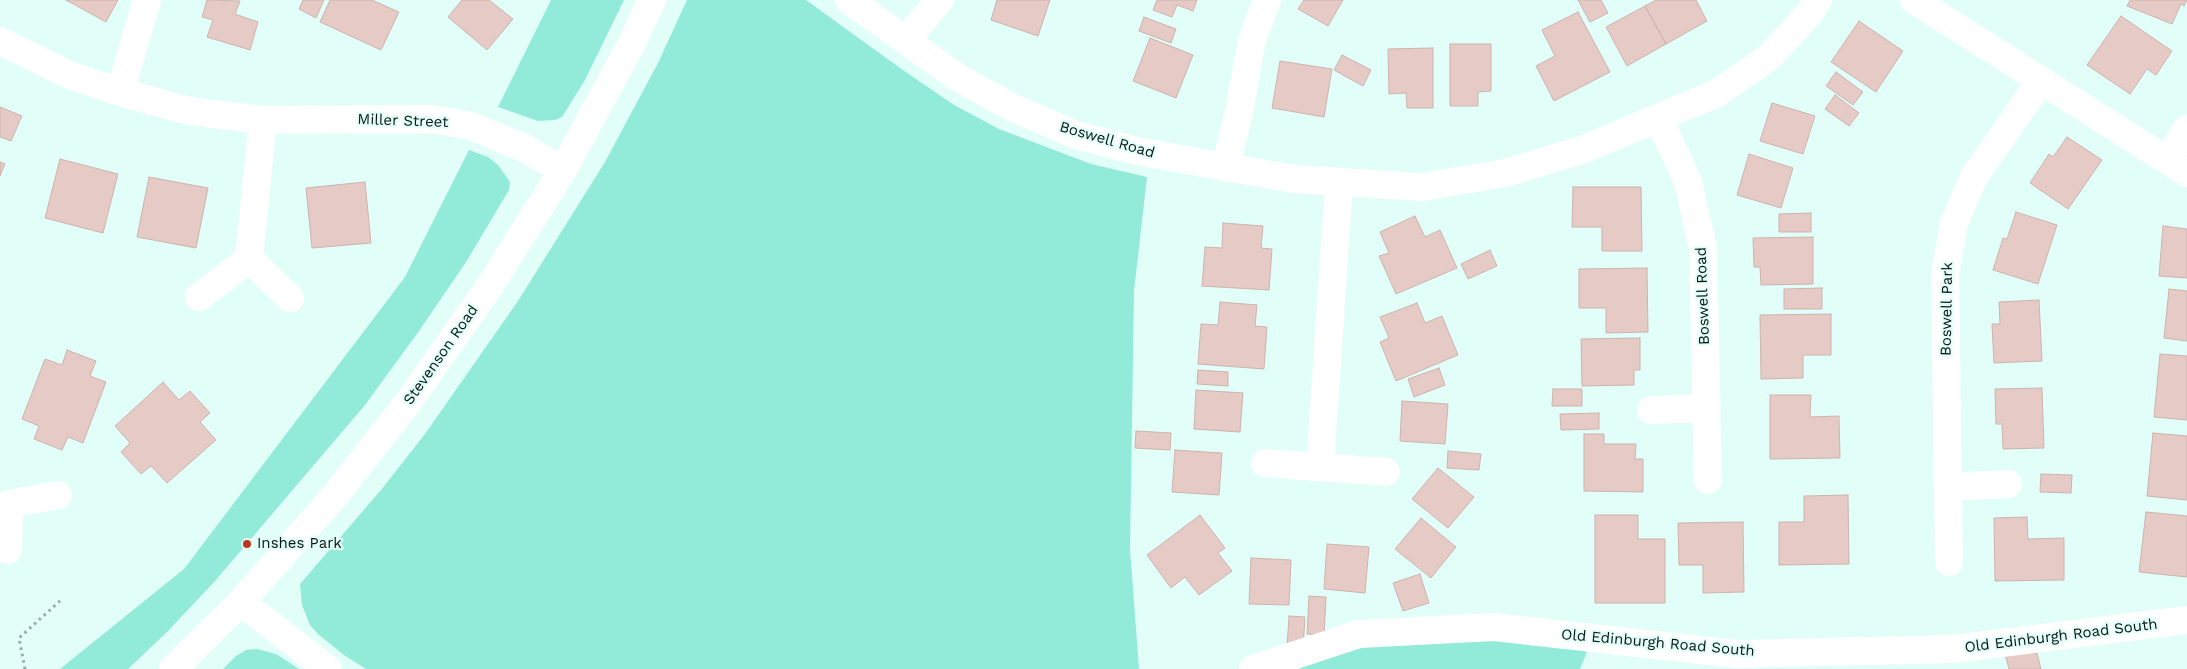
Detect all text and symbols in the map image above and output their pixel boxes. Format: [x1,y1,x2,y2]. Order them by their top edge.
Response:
street label: Miller Street [357,110,449,132]
street label: Boswell Road [1057,118,1157,162]
street label: Boswell Road [1692,247,1714,345]
street label: Boswell Park [1937,262,1957,356]
street label: Stevenson Road [400,302,482,408]
place label: Inshes Park [257,535,342,553]
marker: Inshes Park [241,538,253,550]
street label: Old Edinburgh Road South [1964,615,2158,657]
street label: Old Edinburgh Road South [1560,626,1756,660]

